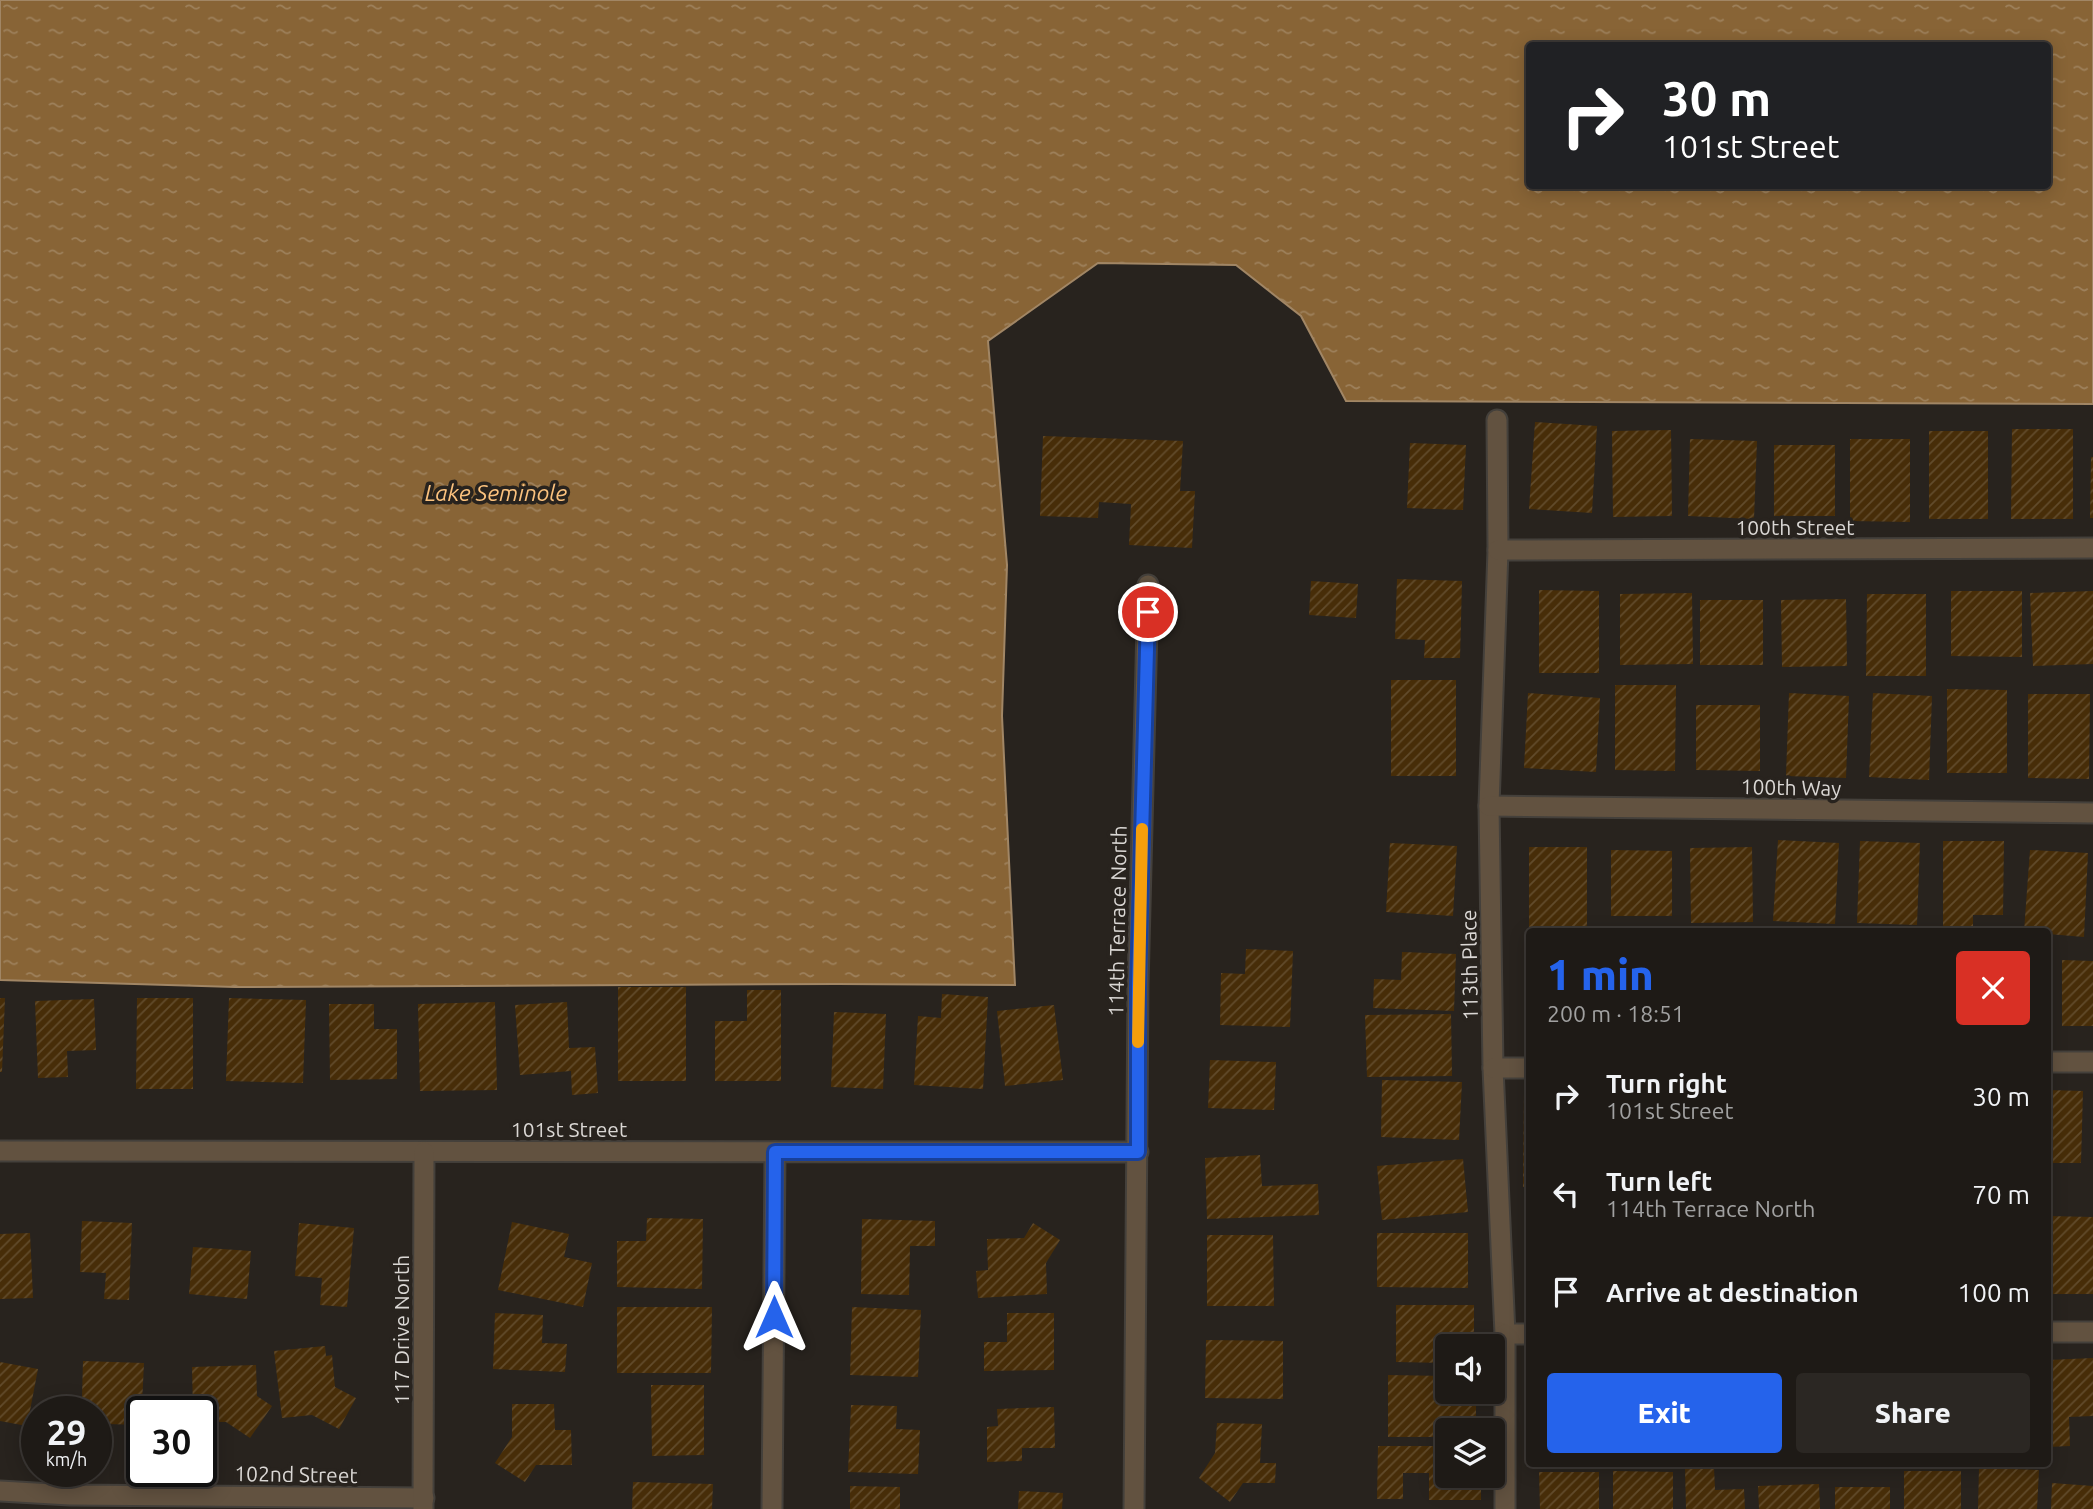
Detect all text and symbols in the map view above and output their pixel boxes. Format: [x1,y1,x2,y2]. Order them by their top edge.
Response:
icon: right [1547,70,1638,161]
text: 30 m [1662,70,1771,125]
text: 101st Street [1662,128,1839,164]
water label: Lake Seminole [425,480,568,505]
street label: 100th Street [1735,515,1855,539]
pin [1118,582,1178,642]
icon: arrive [1129,593,1167,631]
street label: 100th Way [1741,774,1841,800]
street label: 114th Terrace North [1103,825,1131,1017]
street label: 113th Place [1456,909,1482,1021]
text: 1 min [1547,951,1654,998]
button: close [1956,951,2030,1025]
text: 200 m · 18:51 [1547,1001,1685,1026]
text: Turn right [1606,1069,1727,1098]
icon: right [1547,1077,1585,1115]
text: 30 m [1972,1082,2030,1111]
text: 101st Street [1606,1098,1733,1123]
street label: 101st Street [511,1117,627,1141]
text: Turn left [1606,1167,1712,1196]
icon: left [1547,1175,1585,1213]
text: 70 m [1972,1180,2030,1209]
text: 114th Terrace North [1606,1196,1815,1221]
street label: 117 Drive North [389,1255,413,1405]
icon: arrive [1547,1273,1585,1311]
text: Arrive at destination [1606,1278,1859,1307]
text: 100 m [1958,1278,2030,1307]
position arrow [737,1280,811,1354]
map controls [1435,1334,1505,1488]
button: sound [1435,1334,1505,1404]
button: Exit [1547,1373,1782,1453]
button: Share [1796,1373,2030,1453]
speed limit sign: 30 [126,1396,217,1487]
text: 29 [47,1412,86,1452]
button: layers [1435,1418,1505,1488]
text: km/h [46,1449,87,1469]
street label: 102nd Street [234,1461,358,1487]

